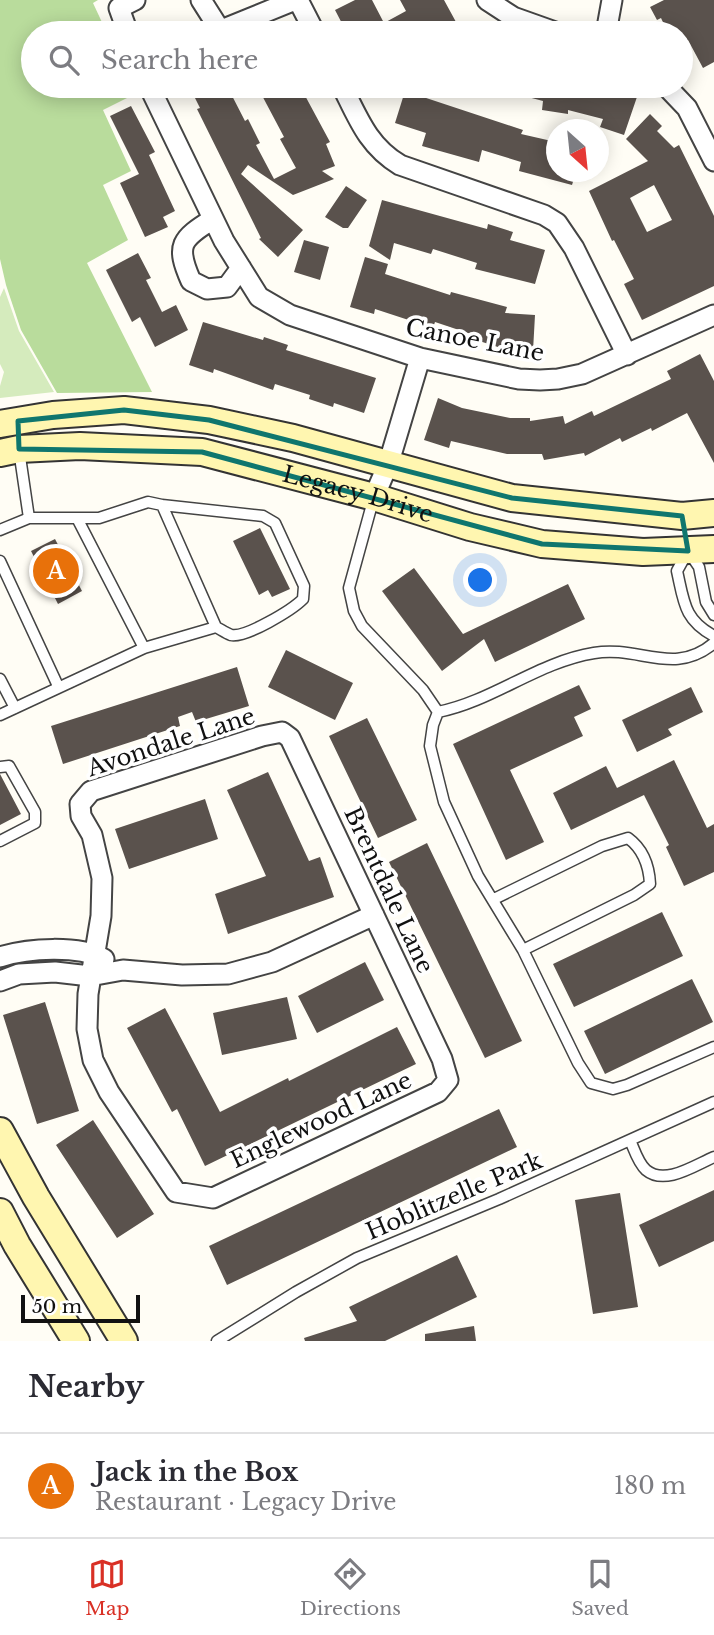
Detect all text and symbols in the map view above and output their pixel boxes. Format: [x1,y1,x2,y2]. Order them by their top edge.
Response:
search box [21,21,693,98]
icon: search [45,41,83,79]
text: Search here [101,44,258,76]
north arrow [546,119,609,182]
street label: Canoe Lane [403,313,547,367]
street label: Legacy Drive [279,460,437,529]
pin: A [33,545,79,597]
your location [463,563,497,597]
street label: Avondale Lane [83,702,258,783]
street label: Brentdale Lane [338,802,440,978]
street label: Englewood Lane [226,1066,416,1174]
street label: Hoblitzelle Park [362,1146,547,1246]
scale bar [21,1292,140,1324]
text: 50 m [32,1295,82,1318]
text: Nearby [28,1368,144,1405]
text: Jack in the Box [95,1456,298,1488]
text: A [42,1472,60,1500]
text: 180 m [614,1472,686,1500]
text: Restaurant · Legacy Drive [95,1488,397,1516]
tab: Map [85,1555,129,1620]
tab: Directions [300,1555,401,1620]
tab: Saved [571,1555,629,1620]

